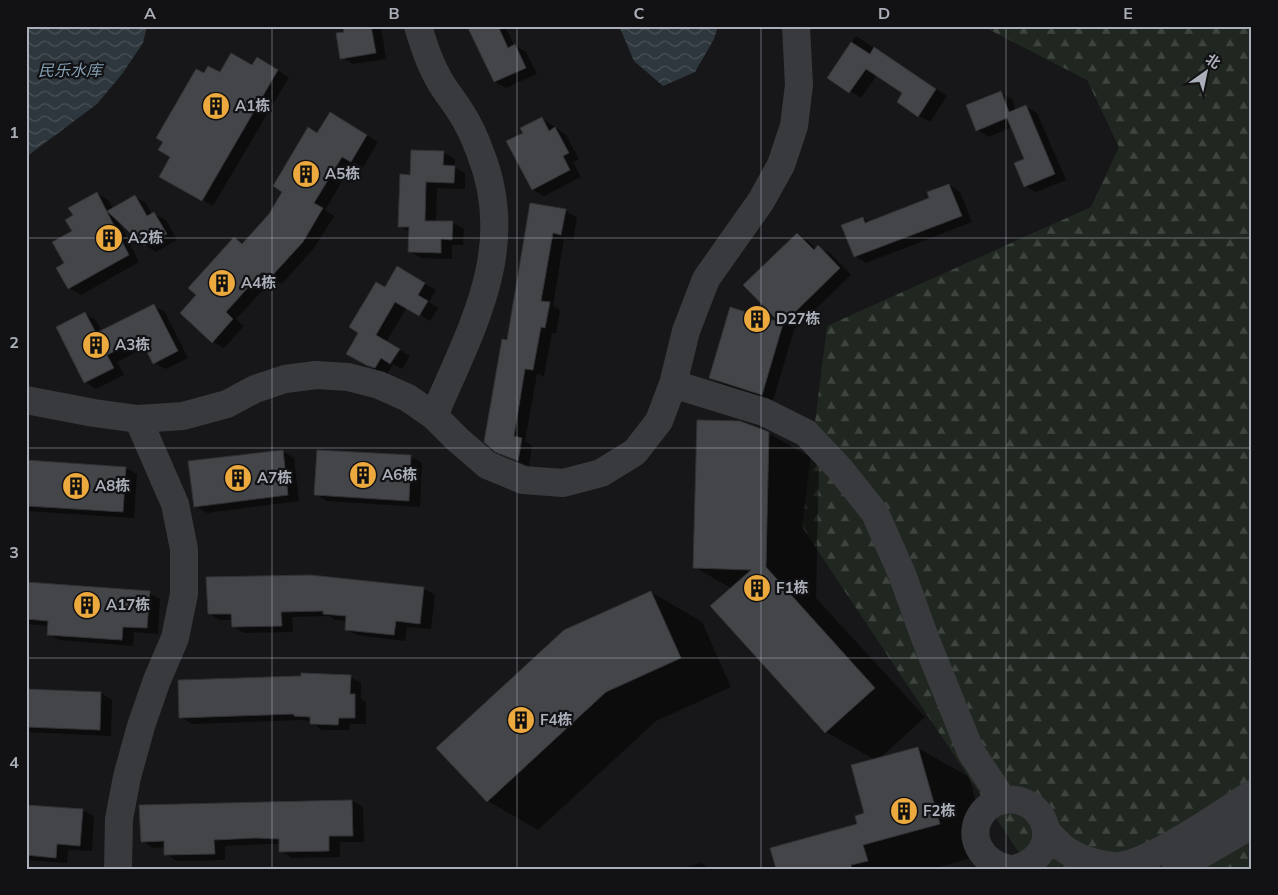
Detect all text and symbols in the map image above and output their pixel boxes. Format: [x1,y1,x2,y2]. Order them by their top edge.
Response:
text: A [144,3,156,23]
text: B [388,3,400,23]
text: C [634,3,645,23]
text: D [878,3,890,23]
text: E [1123,3,1133,23]
north arrow [1180,48,1230,98]
text: 北 [1202,50,1224,72]
water label: 民乐水库 [38,60,105,80]
building icon: A1栋 [201,91,231,121]
place label: A1栋 [235,96,270,115]
text: 1 [9,122,19,142]
building icon: A5栋 [291,159,321,189]
place label: A5栋 [325,164,360,183]
building icon: A2栋 [94,223,124,253]
place label: A2栋 [128,228,163,247]
building icon: A4栋 [207,268,237,298]
place label: A4栋 [241,273,276,292]
building icon: D27栋 [742,304,772,334]
place label: D27栋 [776,309,820,328]
building icon: A3栋 [81,330,111,360]
text: 2 [9,332,19,352]
place label: A3栋 [115,335,150,354]
building icon: A6栋 [348,460,378,490]
building icon: A7栋 [223,463,253,493]
place label: A6栋 [382,465,417,484]
place label: A7栋 [257,468,292,487]
building icon: A8栋 [61,471,91,501]
place label: A8栋 [95,476,130,495]
text: 3 [9,542,19,562]
building icon: F1栋 [742,573,772,603]
place label: F1栋 [776,578,809,597]
building icon: A17栋 [72,590,102,620]
place label: A17栋 [106,595,150,614]
building icon: F4栋 [506,705,536,735]
place label: F4栋 [540,710,573,729]
text: 4 [9,752,19,772]
building icon: F2栋 [889,796,919,826]
place label: F2栋 [923,801,956,820]

